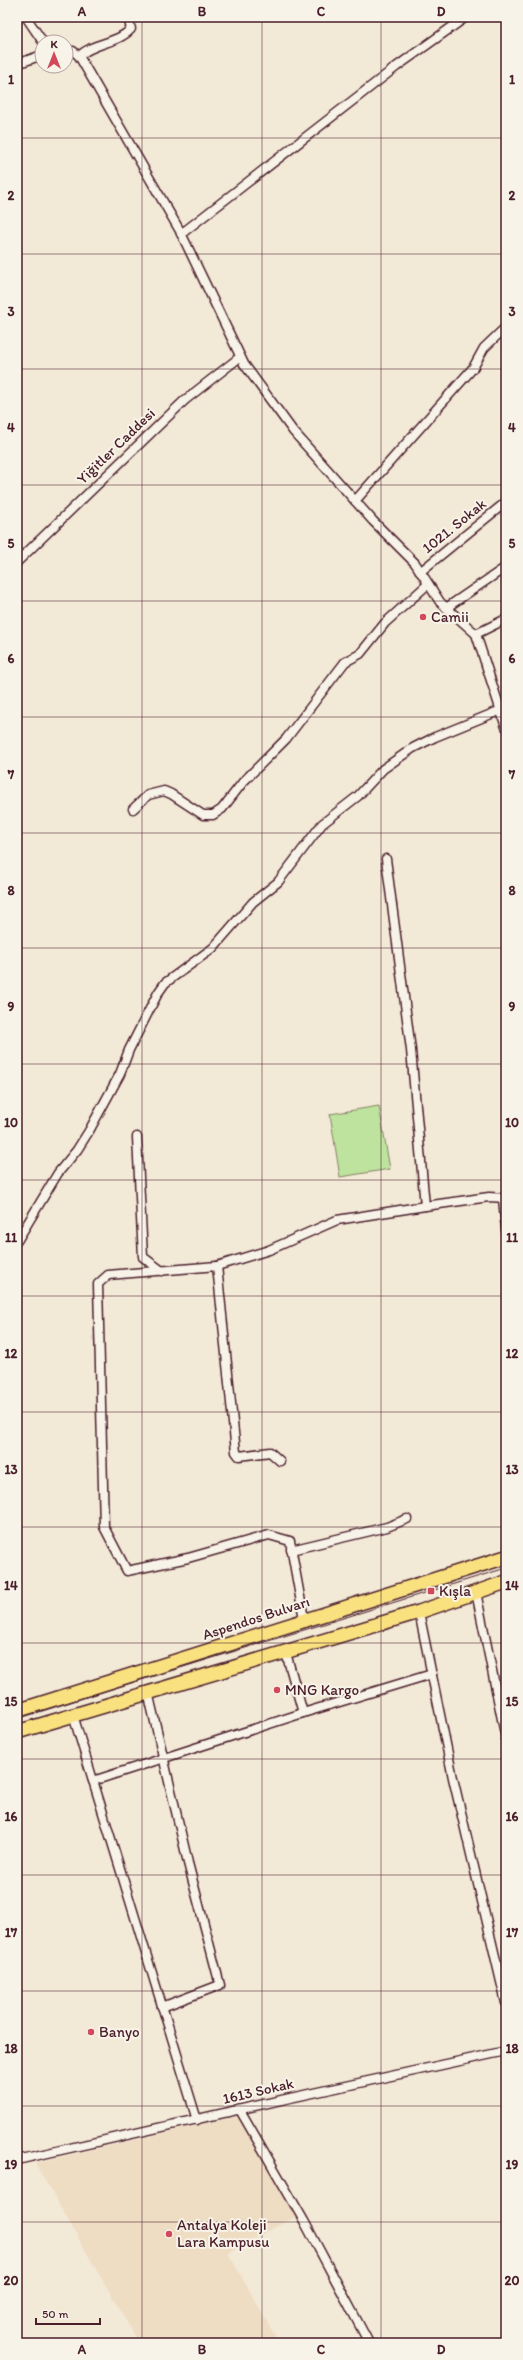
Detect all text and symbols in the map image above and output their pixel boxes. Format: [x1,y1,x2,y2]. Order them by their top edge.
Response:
text: A [77,4,87,19]
text: B [198,4,207,19]
text: C [317,4,326,19]
text: D [437,4,446,19]
north arrow [34,34,74,74]
text: K [50,38,58,51]
text: 1 [8,72,14,87]
text: 1 [509,72,515,87]
text: 2 [8,188,15,203]
text: 2 [509,188,516,203]
text: 3 [7,304,15,319]
text: 3 [508,304,516,319]
street label: Yiğitler Caddesi [73,404,159,488]
text: 4 [7,420,15,435]
text: 4 [508,420,516,435]
street label: 1021. Sokak [418,495,490,557]
text: 5 [8,536,15,551]
text: 5 [509,536,516,551]
place label: Camii [431,608,469,626]
marker: Camii [418,612,428,622]
text: 6 [8,651,15,666]
text: 6 [509,651,516,666]
text: 7 [7,767,15,782]
text: 7 [508,767,516,782]
text: 8 [7,883,15,898]
text: 8 [508,883,516,898]
text: 9 [8,999,15,1014]
text: 9 [509,999,516,1014]
text: 10 [4,1115,18,1130]
text: 10 [505,1115,519,1130]
text: 11 [5,1230,17,1245]
text: 11 [506,1230,518,1245]
text: 12 [5,1346,18,1361]
text: 12 [506,1346,519,1361]
text: 13 [4,1462,18,1477]
text: 13 [505,1462,519,1477]
text: 14 [4,1578,18,1593]
text: 14 [505,1578,519,1593]
place label: Kışla [439,1582,471,1600]
marker: Kışla [426,1586,436,1596]
street label: Aspendos Bulvarı [200,1592,312,1644]
place label: MNG Kargo [285,1681,359,1699]
marker: MNG Kargo [272,1685,282,1695]
text: 15 [5,1694,18,1709]
text: 15 [506,1694,519,1709]
text: 16 [5,1809,18,1824]
text: 16 [506,1809,519,1824]
text: 17 [5,1925,18,1940]
text: 17 [506,1925,519,1940]
place label: Banyo [99,2023,140,2041]
marker: Banyo [86,2027,96,2037]
text: 18 [4,2041,18,2056]
text: 18 [505,2041,519,2056]
street label: 1613 Sokak [221,2074,296,2108]
text: 19 [5,2157,18,2172]
text: 19 [506,2157,519,2172]
place label: Antalya Koleji Lara Kampusu [177,2216,269,2251]
marker: Antalya Koleji Lara Kampusu [164,2229,174,2239]
text: 20 [4,2273,18,2288]
text: 20 [505,2273,519,2288]
scale bar [36,2300,100,2326]
text: 50 m [42,2307,68,2321]
text: A [77,2342,87,2357]
text: B [198,2342,207,2357]
text: C [317,2342,326,2357]
text: D [437,2342,446,2357]

